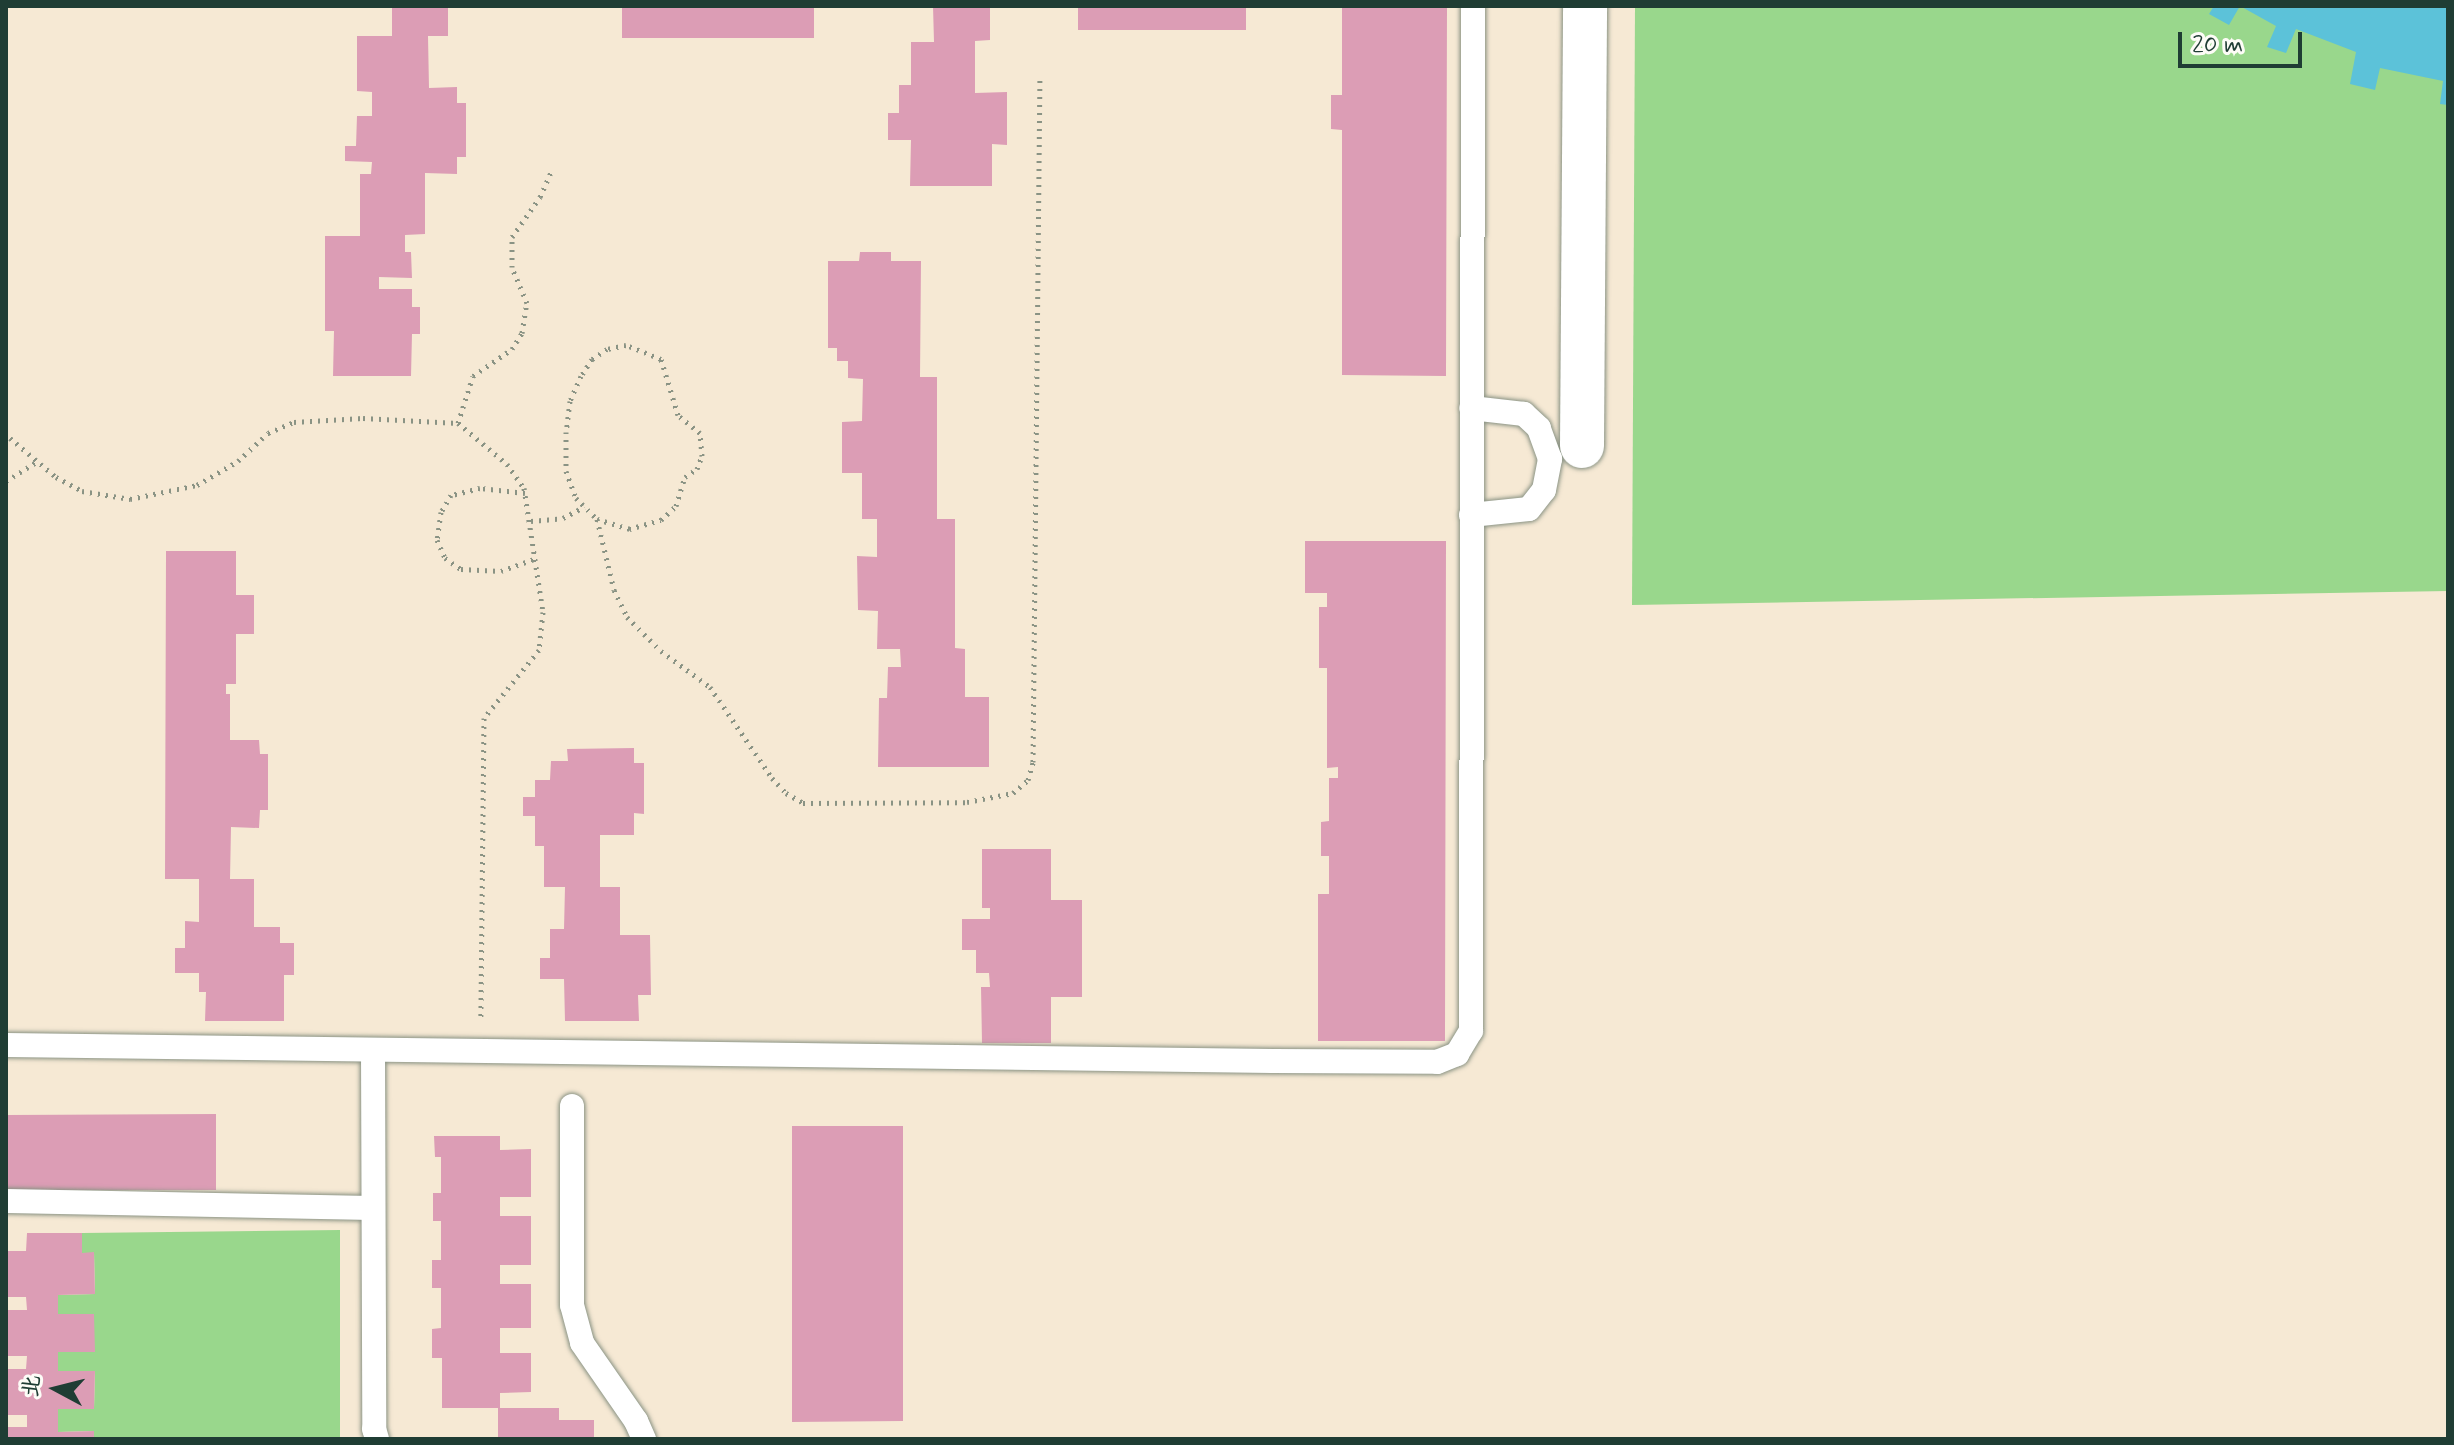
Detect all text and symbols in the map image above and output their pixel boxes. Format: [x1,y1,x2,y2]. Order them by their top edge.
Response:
scale bar [2182,16,2306,66]
text: 20 m [2192,30,2243,61]
north arrow [16,1349,96,1429]
text: 北 [17,1373,47,1399]

